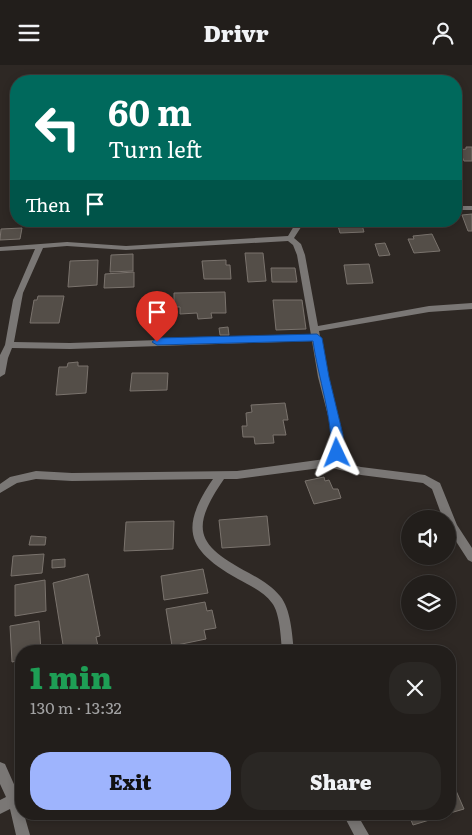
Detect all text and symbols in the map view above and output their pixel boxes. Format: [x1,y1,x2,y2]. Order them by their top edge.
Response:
text: Drivr [204,16,268,49]
icon: menu [15,19,43,47]
icon: person [429,19,457,47]
text: 60 m [108,85,192,137]
icon: left [25,95,90,160]
text: Turn left [108,132,202,165]
text: Then [25,190,71,218]
icon: arrive [81,190,109,218]
pin [136,291,178,342]
icon: arrive [143,298,171,326]
position arrow [310,426,362,478]
map controls [401,510,456,630]
button: sound [401,510,456,565]
button: layers [401,575,456,630]
text: 1 min [30,654,112,698]
button: close [389,662,441,714]
text: 130 m · 13:32 [30,695,122,719]
button: Exit [30,752,231,810]
button: Share [241,752,441,810]

